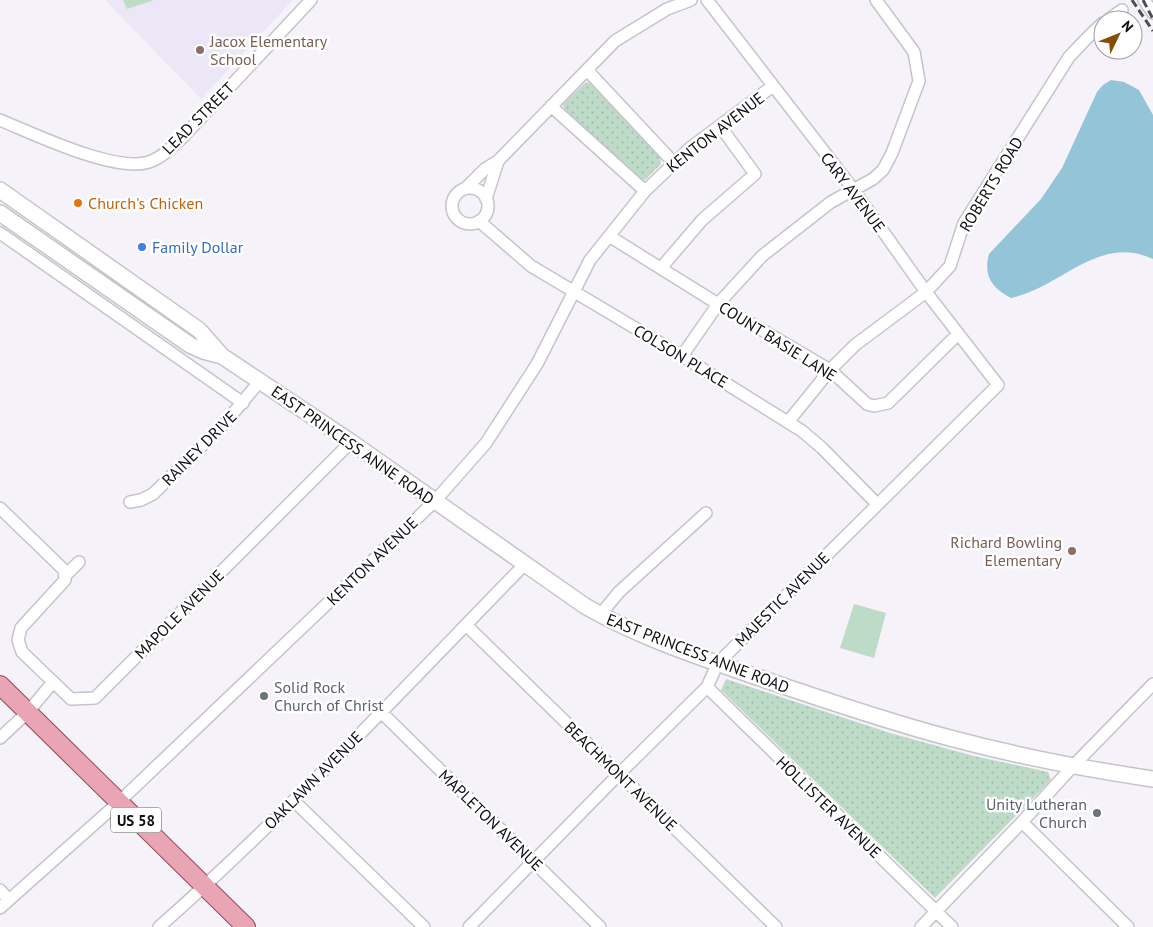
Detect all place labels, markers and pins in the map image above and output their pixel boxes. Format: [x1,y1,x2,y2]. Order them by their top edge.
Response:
place label: Jacox Elementary School [209,31,328,69]
marker: Jacox Elementary School [194,44,206,56]
place label: Church's Chicken [88,193,203,213]
marker: Church's Chicken [72,197,84,209]
place label: Family Dollar [152,237,244,257]
marker: Family Dollar [136,241,148,253]
place label: Richard Bowling Elementary [950,532,1063,570]
marker: Richard Bowling Elementary [1066,545,1078,557]
place label: Solid Rock Church of Christ [274,677,384,715]
marker: Solid Rock Church of Christ [258,690,270,702]
place label: Unity Lutheran Church [986,794,1087,832]
marker: Unity Lutheran Church [1091,807,1103,819]

